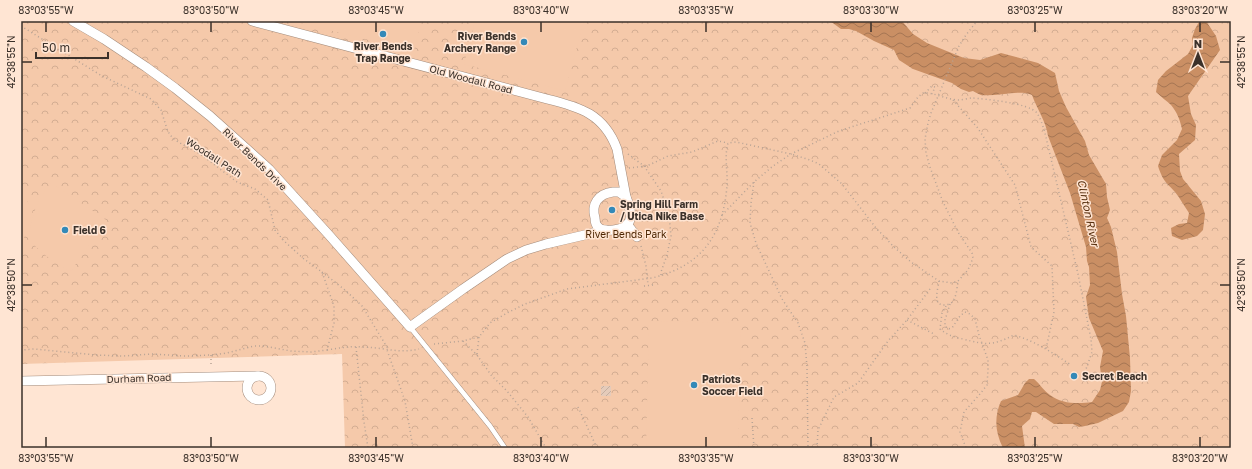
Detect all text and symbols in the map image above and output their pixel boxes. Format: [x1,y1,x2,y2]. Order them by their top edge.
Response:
text: 83°03'55"W [18,4,74,16]
text: 83°03'50"W [183,4,239,16]
text: 83°03'45"W [348,4,404,16]
text: 83°03'40"W [513,4,569,16]
text: 83°03'35"W [678,4,734,16]
text: 83°03'30"W [843,4,899,16]
text: 83°03'25"W [1007,4,1063,16]
text: 83°03'20"W [1172,4,1228,16]
marker: River Bends Trap Range [378,29,388,39]
place label: River Bends Archery Range [444,30,516,54]
scale bar [36,34,108,60]
north arrow [1178,34,1218,74]
text: 42°38'55"N [5,35,17,89]
text: 42°38'55"N [1235,35,1247,89]
marker: River Bends Archery Range [519,37,529,47]
text: N [1194,37,1202,50]
text: 50 m [42,40,70,55]
place label: River Bends Trap Range [354,40,413,64]
street label: Old Woodall Road [428,62,514,96]
street label: River Bends Drive [220,125,290,193]
street label: Woodall Path [184,135,244,179]
water label: Clinton River [1076,178,1103,249]
place label: Spring Hill Farm / Utica Nike Base [620,198,704,222]
marker: Spring Hill Farm / Utica Nike Base [607,205,617,215]
place label: Field 6 [73,224,106,236]
marker: Field 6 [60,225,70,235]
park label: River Bends Park [585,228,667,240]
text: 42°38'50"N [5,258,17,312]
text: 42°38'50"N [1235,258,1247,312]
place label: Secret Beach [1082,370,1147,382]
street label: Durham Road [107,371,171,385]
marker: Secret Beach [1069,371,1079,381]
place label: Patriots Soccer Field [702,373,763,397]
marker: Patriots Soccer Field [689,380,699,390]
text: 83°03'55"W [18,452,74,464]
text: 83°03'50"W [183,452,239,464]
text: 83°03'45"W [348,452,404,464]
text: 83°03'40"W [513,452,569,464]
text: 83°03'35"W [678,452,734,464]
text: 83°03'30"W [843,452,899,464]
text: 83°03'25"W [1007,452,1063,464]
text: 83°03'20"W [1172,452,1228,464]

